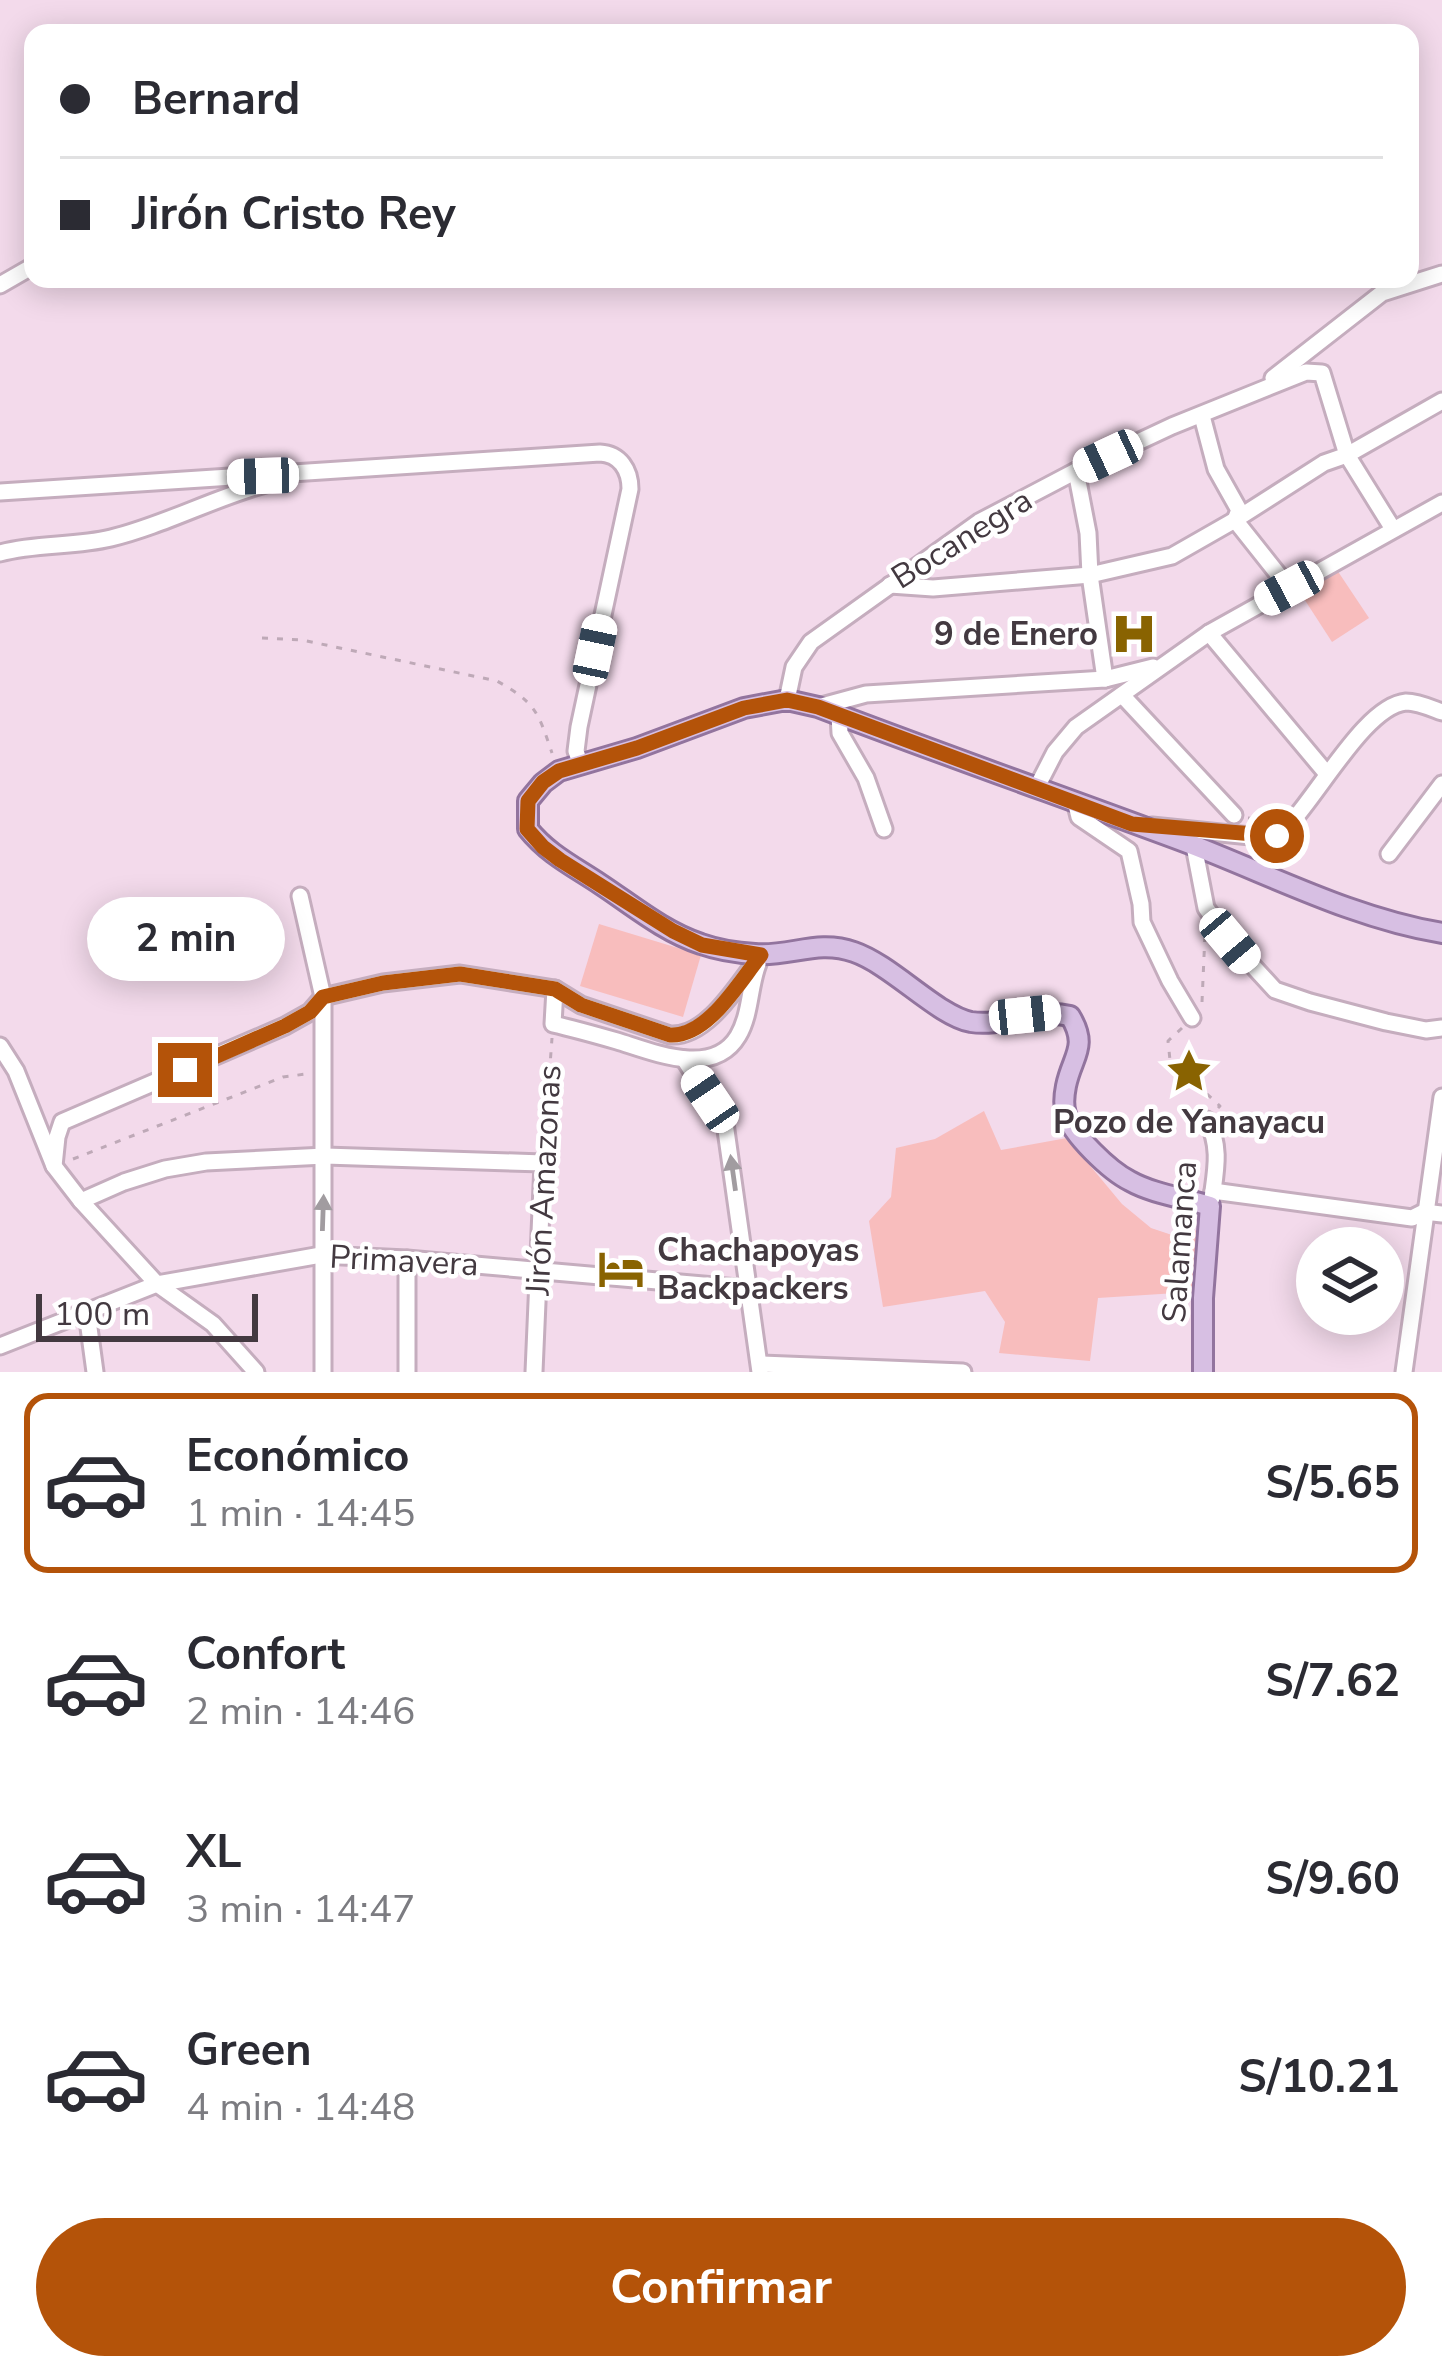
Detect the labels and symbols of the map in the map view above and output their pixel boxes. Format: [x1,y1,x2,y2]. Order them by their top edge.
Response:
car [1068,424,1148,488]
car [226,457,300,495]
street label: Bocanegra [883,478,1041,600]
car [1249,555,1329,621]
hospital icon: 9 de Enero [1109,609,1159,659]
car [570,611,620,689]
place label: 9 de Enero [934,612,1098,657]
route start [1250,809,1304,863]
callout: 2 min [86,896,284,980]
car [1193,902,1267,980]
car [987,993,1063,1037]
route end [158,1043,212,1097]
place icon: Pozo de Yanayacu [1164,1046,1214,1096]
car [675,1059,745,1139]
street label: Jirón Amazonas [515,1064,573,1297]
place label: Pozo de Yanayacu [1053,1100,1325,1145]
one-way arrow [723,1154,742,1191]
street label: Salamanca [1152,1160,1208,1324]
one-way arrow [314,1193,333,1231]
place label: Chachapoyas Backpackers [657,1228,859,1311]
street label: Primavera [328,1235,480,1287]
hotel icon: Chachapoyas Backpackers [596,1244,646,1294]
scale bar [36,1288,258,1341]

